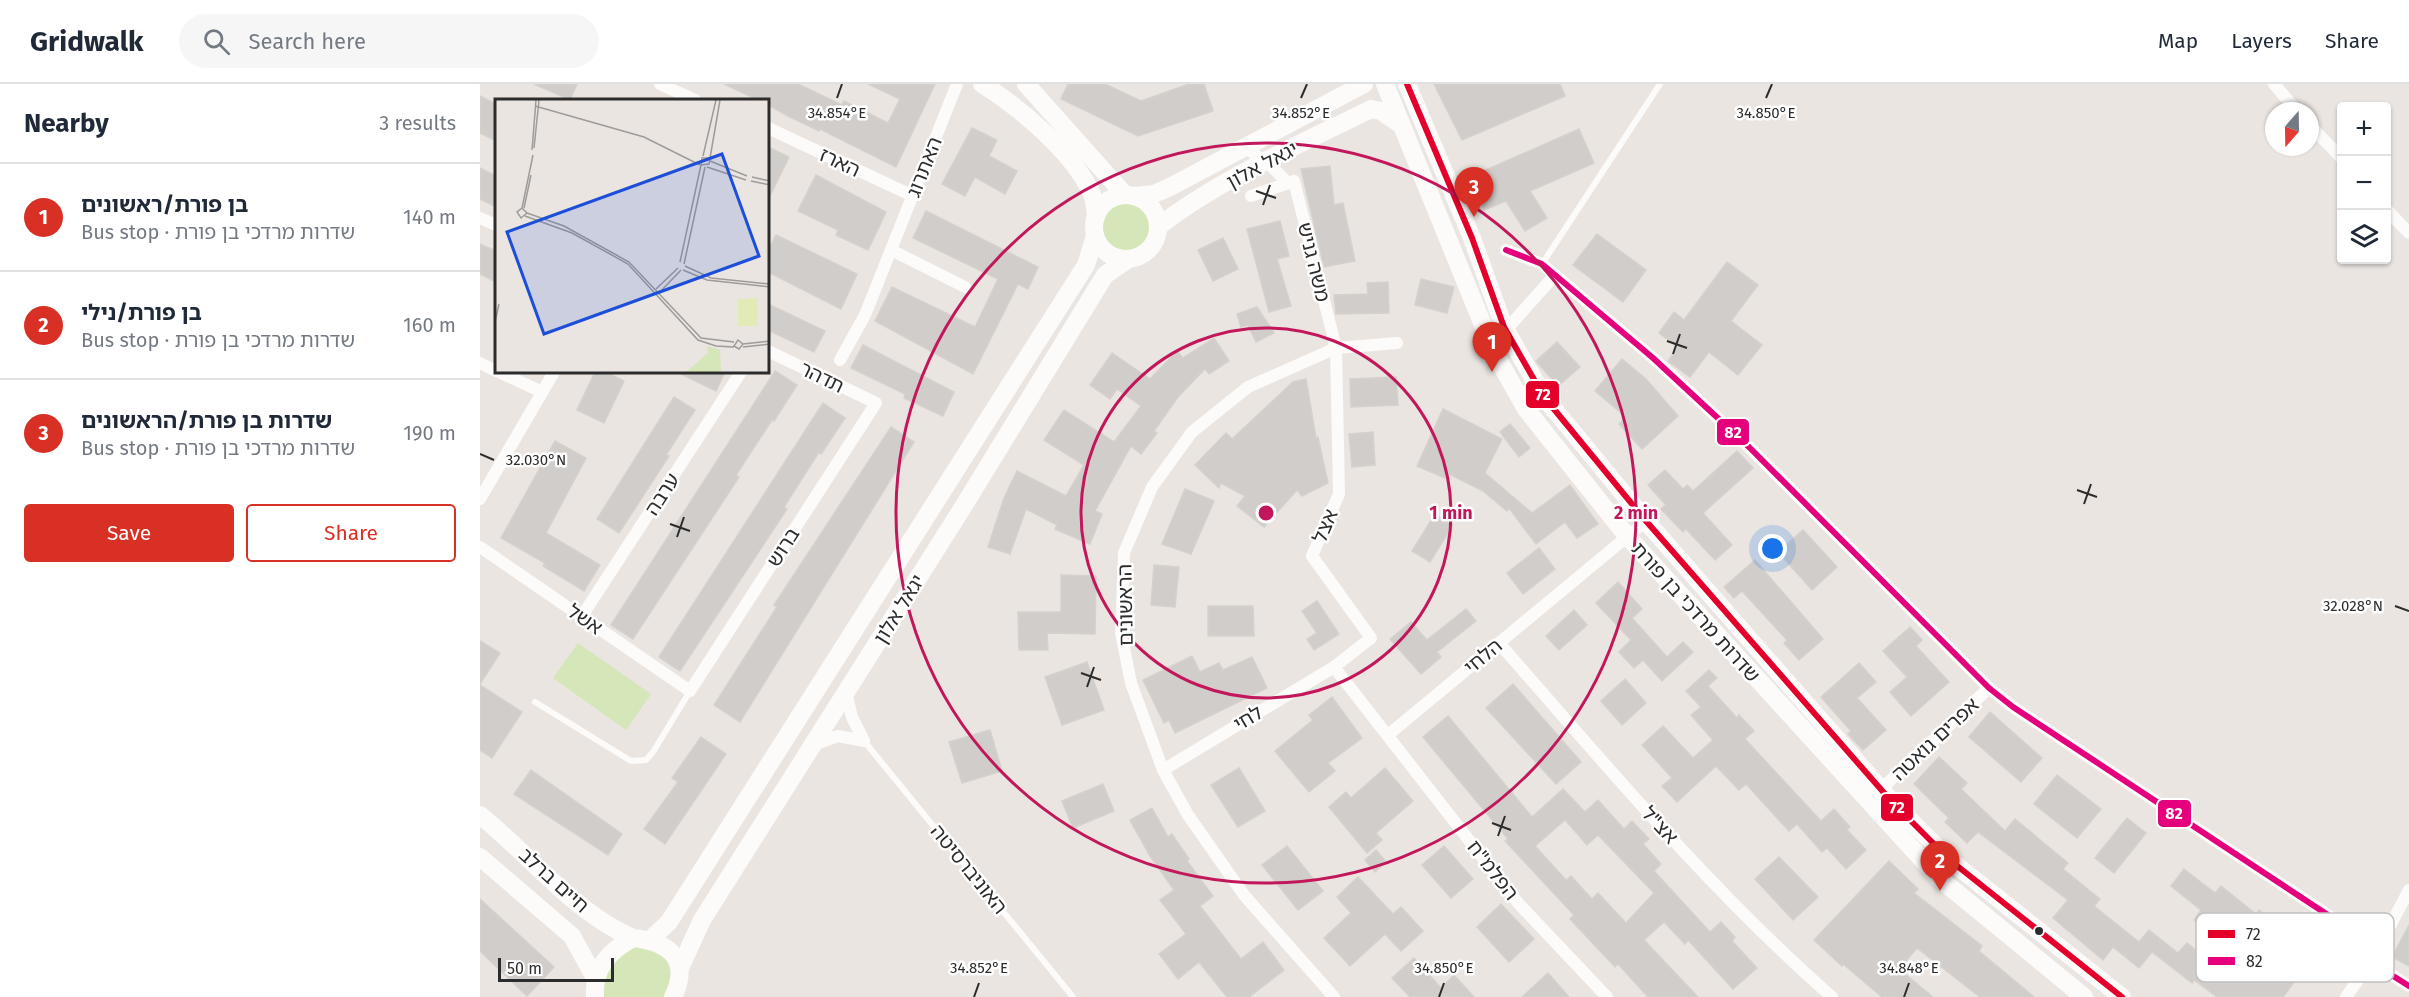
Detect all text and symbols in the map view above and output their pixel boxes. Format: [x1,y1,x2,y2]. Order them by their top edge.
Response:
search box [179,14,599,68]
text: Gridwalk [30,25,143,58]
icon: search [200,25,233,58]
text: Search here [248,28,366,55]
text: Map [2158,28,2198,54]
text: Layers [2231,28,2292,54]
text: Share [2325,28,2379,54]
inset map [495,99,770,374]
north arrow [2265,102,2319,156]
map controls [2337,102,2391,264]
button: + [2337,102,2391,156]
text: 34.854°E [808,104,866,122]
text: 34.852°E [1272,104,1330,122]
text: 34.850°E [1736,104,1796,122]
text: Nearby [24,108,109,139]
text: 3 results [379,111,456,135]
street label: האתרוג [901,133,947,201]
street label: יגאל אלון [1222,136,1302,194]
street label: הארז [816,142,864,182]
button: − [2337,156,2391,210]
pin: 3 [1454,168,1494,217]
text: בן פורת/ראשונים [81,191,248,218]
text: 1 [39,205,48,229]
text: 140 m [403,205,456,229]
button: layers [2337,210,2391,264]
text: Bus stop · שדרות מרדכי בן פורת [81,220,355,244]
street label: משה גניש [1293,220,1335,304]
text: בן פורת/נילי [81,299,202,326]
text: 2 [38,313,49,337]
text: 160 m [403,313,456,337]
pin: 1 [1472,322,1512,372]
text: Bus stop · שדרות מרדכי בן פורת [81,328,355,352]
street label: תדהר [796,356,848,398]
line badge: 72 [1525,380,1560,409]
text: 72 [1535,385,1551,404]
text: שדרות בן פורת/הראשונים [81,407,332,434]
line badge: 82 [1716,418,1750,446]
text: 3 [38,421,49,445]
text: 190 m [403,421,456,445]
text: 82 [1724,423,1742,442]
text: Bus stop · שדרות מרדכי בן פורת [81,436,355,460]
text: 32.030°N [506,451,566,469]
street label: ערבה [640,468,684,520]
text: 1 min [1429,502,1473,524]
text: 2 min [1614,502,1658,524]
centre of rings [1256,503,1276,523]
button: Save [24,504,234,562]
button: Share [246,504,456,562]
street label: אצל [1307,506,1343,546]
street label: ברוש [761,523,805,571]
your location [1758,534,1787,563]
street label: שדרות מרדכי בן פורת [1627,537,1765,687]
street label: הראשונים [1112,564,1138,646]
street label: יגאל אלון [868,570,930,648]
text: 32.028°N [2323,597,2383,615]
street label: אשל [563,599,607,639]
street label: הלחי [1459,633,1507,679]
street label: אפרים גואטה [1886,693,1984,785]
street label: לחי [1229,700,1267,736]
line badge: 72 [1880,793,1914,822]
text: 72 [1889,798,1905,817]
line badge: 82 [2157,799,2192,828]
street label: אצ"ל [1637,801,1683,849]
text: 82 [2165,804,2183,823]
street label: האוניברסיטה [926,819,1012,919]
street label: הפלמ"ח [1462,835,1524,905]
street label: חיים ברלב [514,842,594,918]
pin: 2 [1920,842,1960,891]
legend [2196,913,2394,982]
unlabelled marker [2033,925,2045,937]
text: 72 [2246,925,2261,944]
text: 82 [2246,952,2263,971]
scale bar [498,955,614,982]
text: 50 m [507,959,542,978]
text: 34.852°E [950,959,1008,977]
text: 34.850°E [1414,959,1474,977]
text: 34.848°E [1879,959,1939,977]

